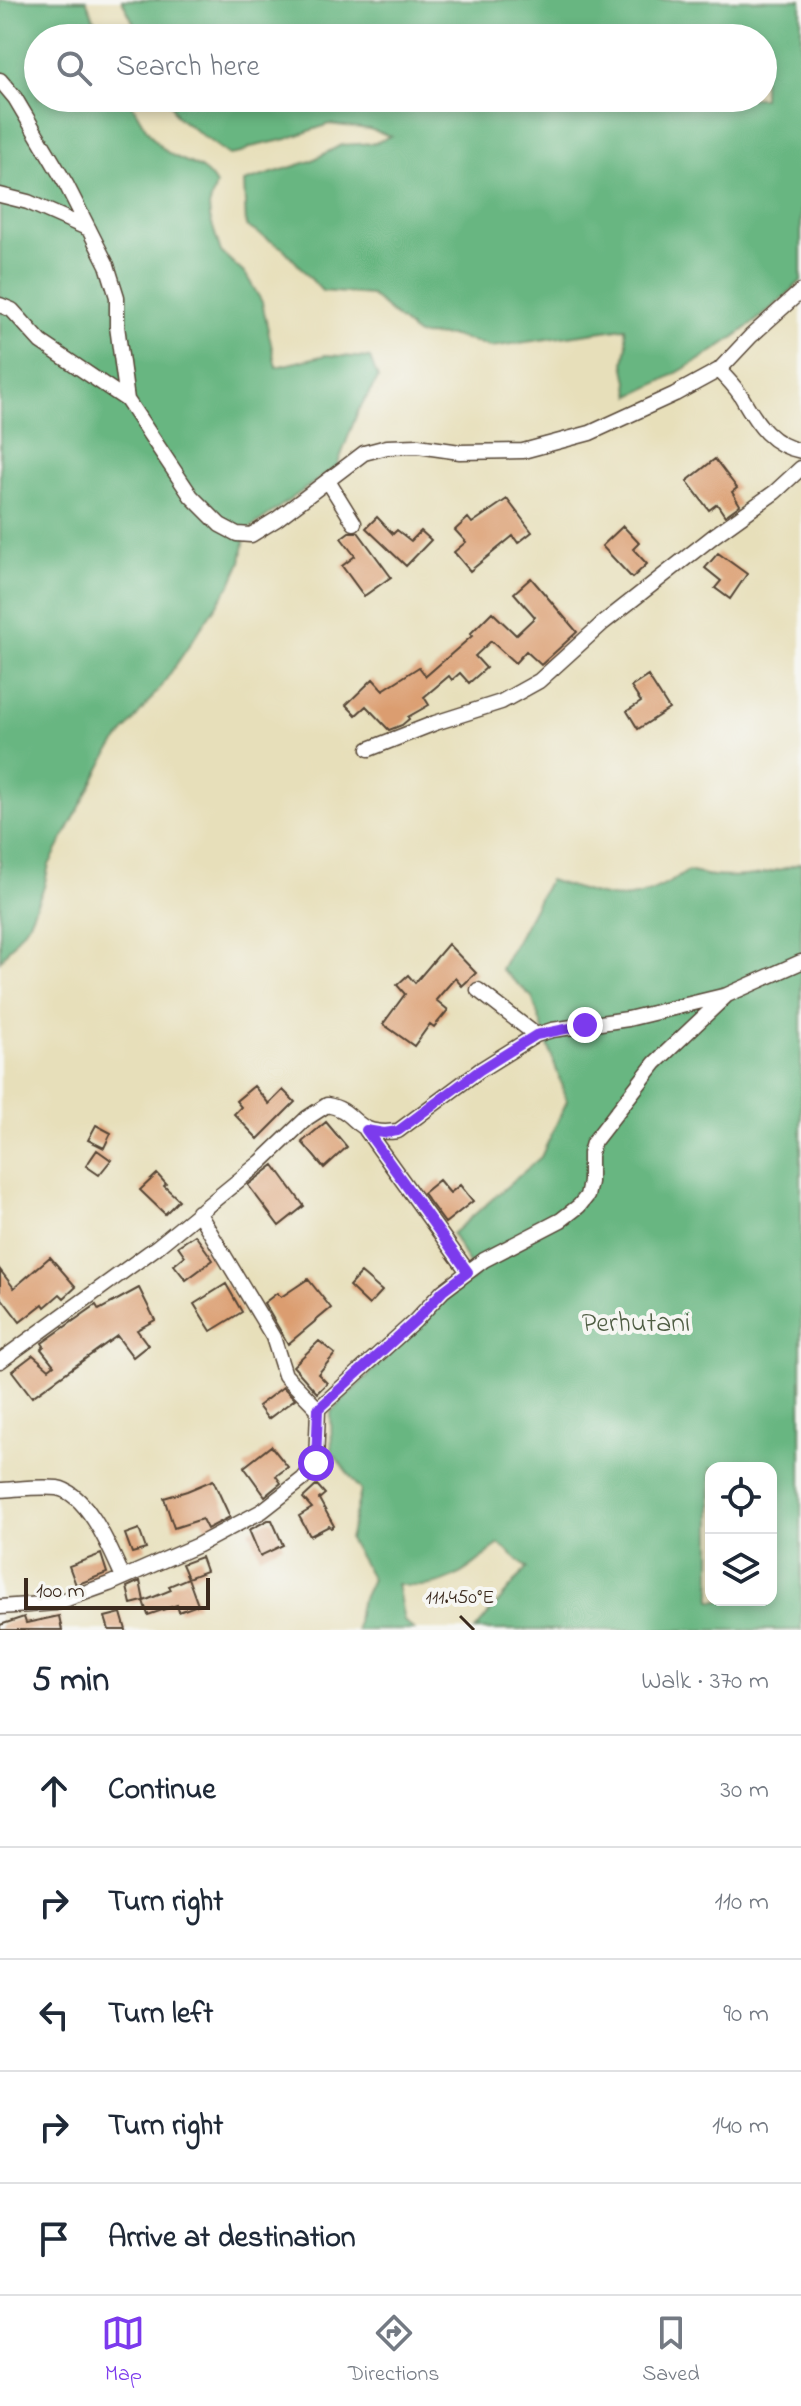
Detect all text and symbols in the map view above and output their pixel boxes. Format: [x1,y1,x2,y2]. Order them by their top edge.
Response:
search box [24,24,777,112]
icon: search [52,46,96,90]
text: Search here [116,46,260,90]
route end [567,1007,603,1043]
park label: Perhutani [582,1304,690,1345]
route start [298,1445,334,1481]
map controls [705,1462,777,1606]
button: locate [705,1462,777,1534]
button: layers [705,1534,777,1606]
scale bar [24,1574,210,1610]
text: 100 m [36,1576,85,1608]
text: 111.450°E [426,1584,494,1613]
text: 5 min [32,1657,109,1707]
text: Walk · 370 m [641,1663,769,1701]
icon: ahead [32,1769,76,1813]
text: Continue [108,1769,216,1813]
text: 30 m [720,1772,769,1810]
icon: right [32,1881,76,1925]
text: Turn right [108,1881,223,1925]
text: 110 m [715,1884,769,1922]
icon: left [32,1993,76,2037]
text: Turn left [108,1993,213,2037]
text: 90 m [723,1996,769,2034]
icon: right [32,2105,76,2149]
text: Turn right [108,2105,223,2149]
text: 140 m [712,2108,769,2146]
icon: arrive [32,2217,76,2261]
text: Arrive at destination [108,2217,356,2261]
tab: Map [101,2311,145,2391]
tab: Directions [348,2311,439,2391]
tab: Saved [642,2311,700,2391]

